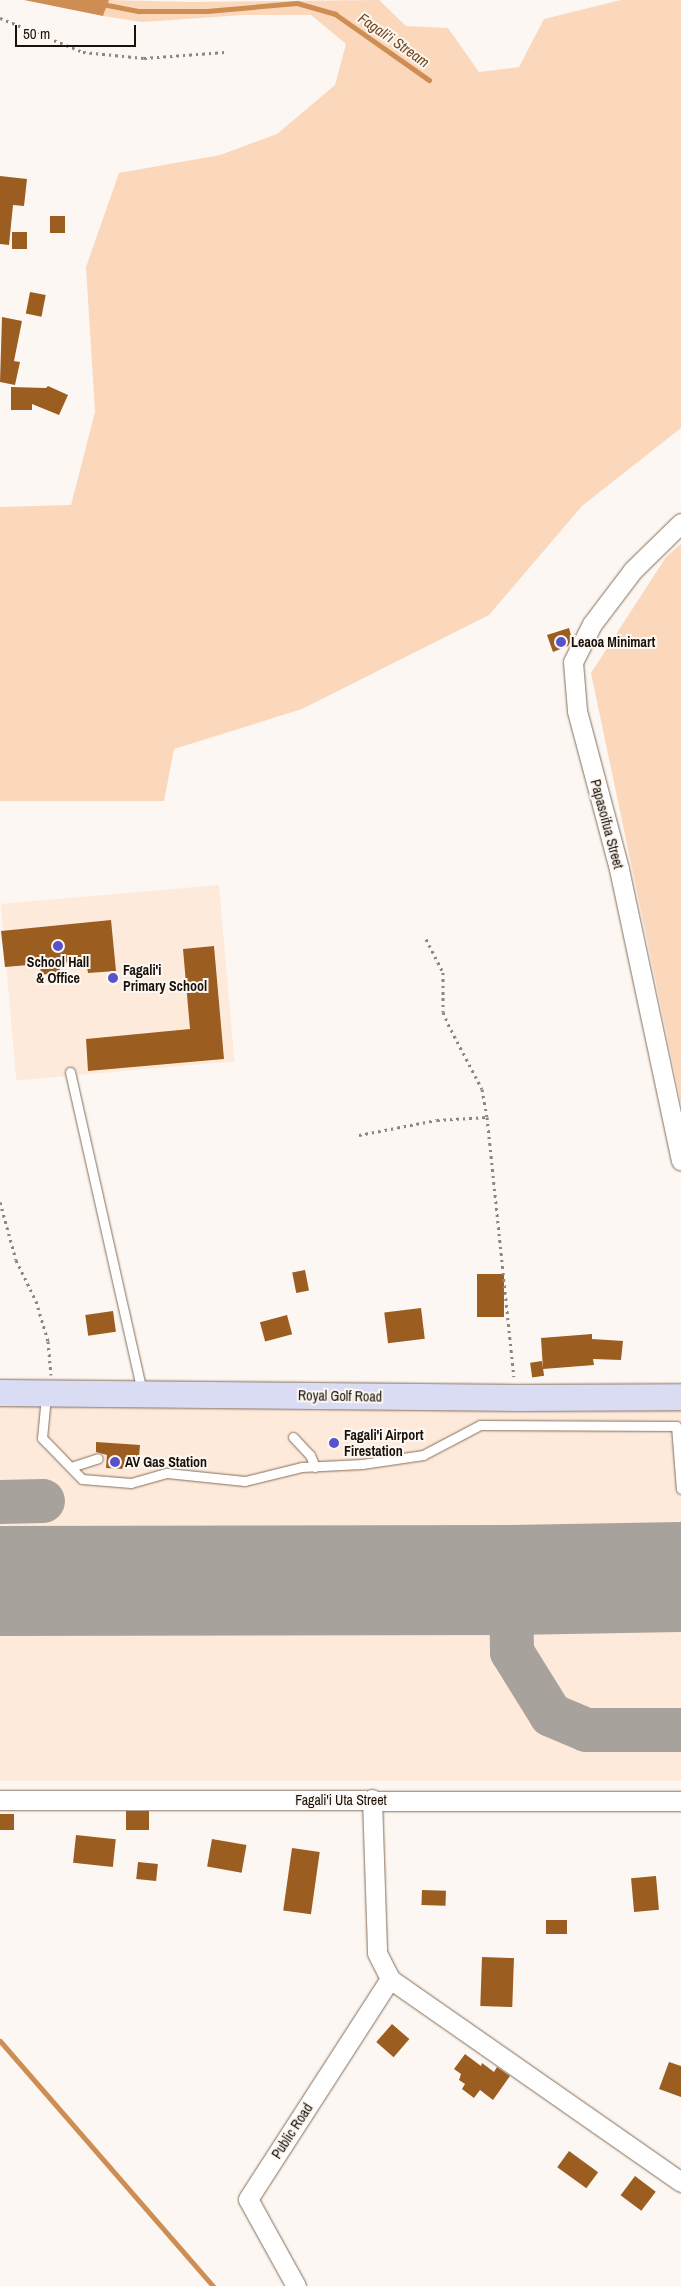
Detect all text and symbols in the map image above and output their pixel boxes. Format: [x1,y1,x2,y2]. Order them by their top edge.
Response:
water label: Fagali'i Stream [355,9,433,71]
scale bar [18,15,139,47]
text: 50 m [23,23,50,44]
place label: Leaoa Minimart [571,634,655,650]
marker: Leaoa Minimart [555,636,567,648]
street label: Papasoifua Street [587,777,627,871]
marker: School Hall & Office [52,940,64,952]
place label: School Hall & Office [27,954,89,986]
place label: Fagali'i Primary School [123,962,207,994]
marker: Fagali'i Primary School [107,972,119,984]
street label: Royal Golf Road [298,1387,382,1405]
place label: Fagali'i Airport Firestation [344,1427,424,1460]
marker: Fagali'i Airport Firestation [328,1437,340,1449]
place label: AV Gas Station [125,1454,207,1470]
marker: AV Gas Station [109,1456,121,1468]
street label: Fagali'i Uta Street [295,1792,387,1808]
street label: Public Road [268,2100,316,2162]

